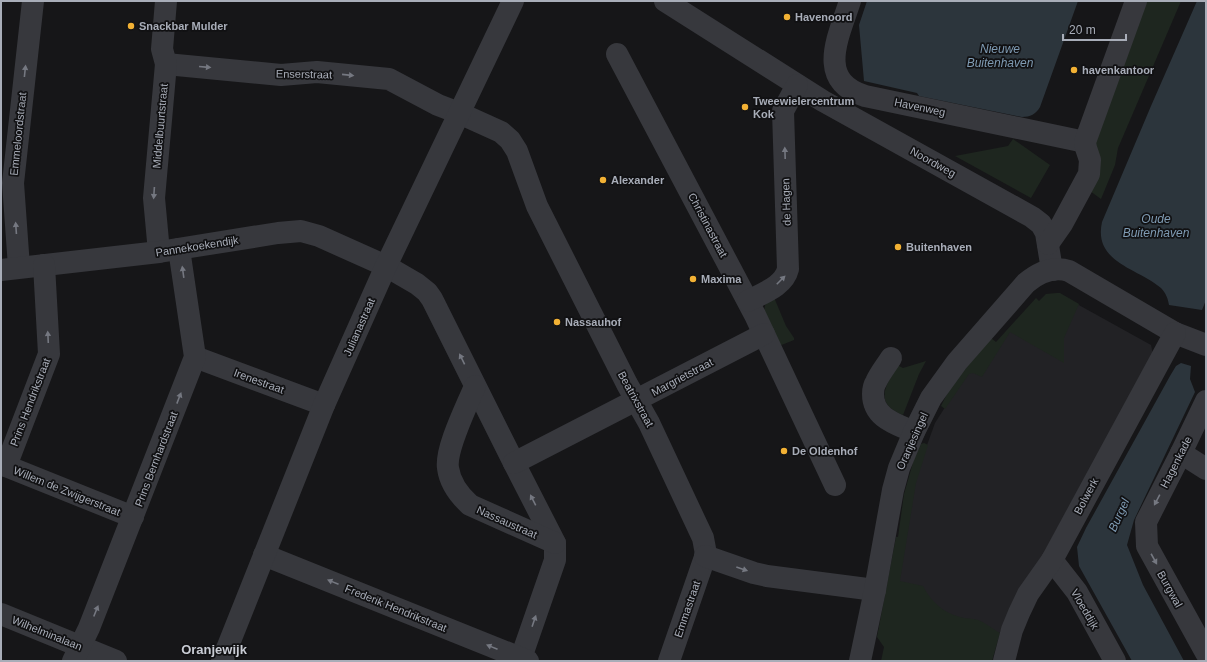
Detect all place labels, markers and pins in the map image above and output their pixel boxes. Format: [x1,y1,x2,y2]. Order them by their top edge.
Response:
place label: Havenoord [795,11,852,23]
marker: Havenoord [782,12,792,22]
place label: Snackbar Mulder [139,20,228,32]
marker: Snackbar Mulder [126,21,136,31]
place label: havenkantoor [1082,64,1155,76]
marker: havenkantoor [1069,65,1079,75]
place label: Tweewielercentrum Kok [753,95,854,120]
marker: Tweewielercentrum Kok [740,102,750,112]
place label: Alexander [611,174,665,186]
marker: Alexander [598,175,608,185]
place label: Buitenhaven [906,241,972,253]
marker: Buitenhaven [893,242,903,252]
place label: Maxima [701,273,742,285]
marker: Maxima [688,274,698,284]
place label: Nassauhof [565,316,622,328]
marker: Nassauhof [552,317,562,327]
place label: De Oldenhof [792,445,858,457]
marker: De Oldenhof [779,446,789,456]

